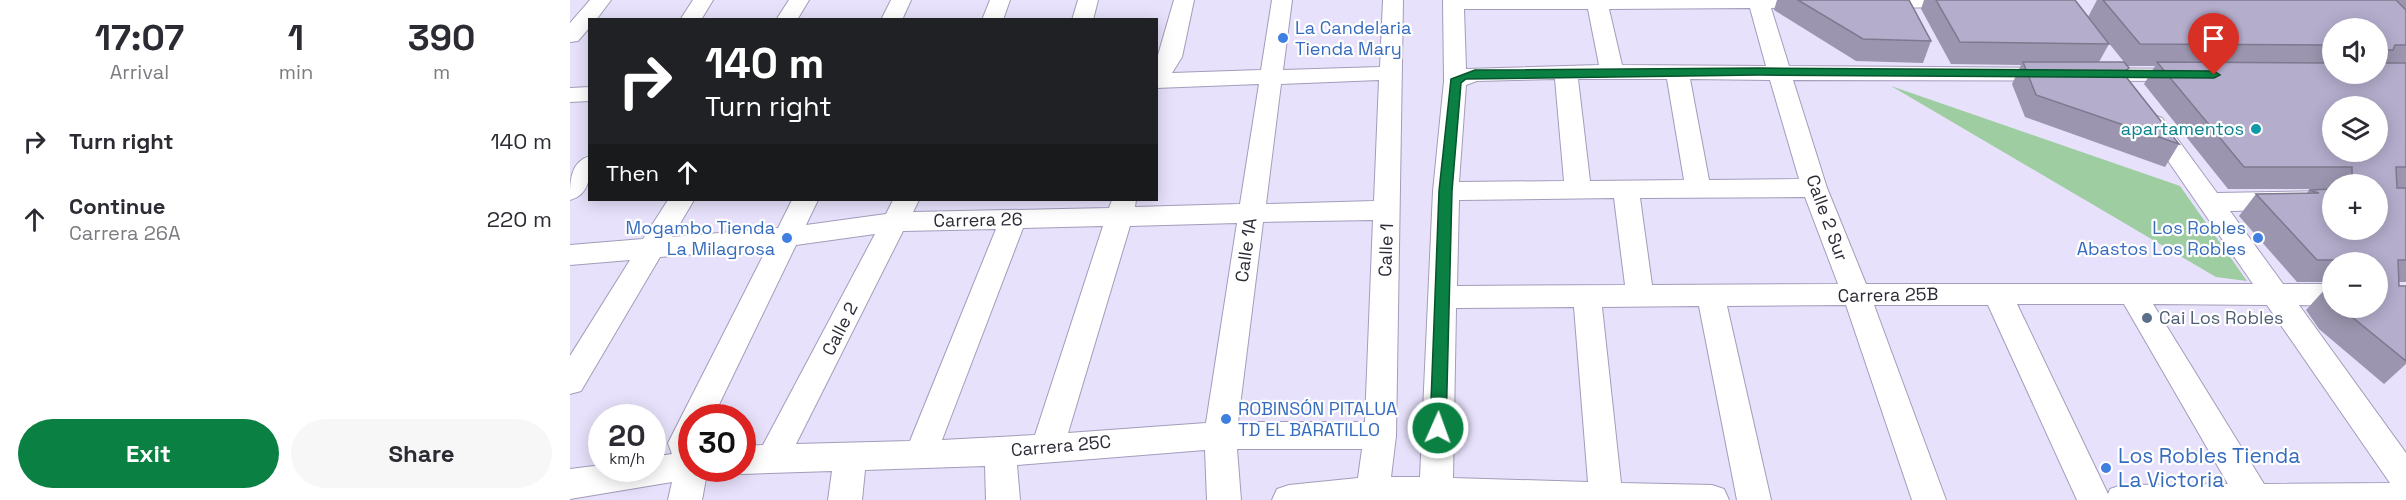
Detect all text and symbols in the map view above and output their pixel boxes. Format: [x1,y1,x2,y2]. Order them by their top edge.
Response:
pin [2188,13,2239,75]
text: 17:07 [95,15,184,61]
text: 1 [288,15,304,61]
text: 390 [408,15,475,61]
place label: La Candelaria Tienda Mary [1295,16,1411,60]
map controls [2322,18,2388,318]
button: sound [2322,18,2388,84]
icon: arrive [2197,22,2230,55]
marker: La Candelaria Tienda Mary [1276,31,1290,45]
text: 140 m [705,37,824,90]
icon: right [606,42,684,120]
text: Arrival [110,59,169,85]
text: min [279,59,313,85]
text: m [433,59,450,85]
text: Turn right [705,89,832,124]
button: layers [2322,96,2388,162]
place label: apartamentos [2121,117,2244,140]
marker: apartamentos [2249,122,2263,136]
icon: right [18,125,51,158]
text: Turn right [69,127,174,155]
text: 140 m [490,127,552,155]
icon: ahead [671,156,704,189]
text: Then [606,159,659,187]
street label: Calle 2 Sur [1801,171,1854,264]
button: + [2322,174,2388,240]
text: Continue [69,192,165,220]
icon: ahead [18,203,51,236]
text: 220 m [487,205,552,233]
street label: Carrera 26 [933,207,1023,232]
place label: Mogambo Tienda La Milagrosa [626,216,775,260]
street label: Calle 1A [1230,216,1261,284]
place label: Los Robles Abastos Los Robles [2077,216,2246,260]
text: Carrera 26A [69,220,181,246]
street label: Calle 1 [1373,223,1398,277]
marker: Mogambo Tienda La Milagrosa [780,231,794,245]
marker: Los Robles Abastos Los Robles [2251,231,2265,245]
button: − [2322,252,2388,318]
street label: Carrera 25B [1837,282,1939,307]
street label: Calle 2 [816,298,863,359]
place label: Cai Los Robles [2159,306,2284,329]
marker: Cai Los Robles [2140,311,2154,325]
position arrow [1406,396,1470,460]
place label: ROBINSÓN PITALUA TD EL BARATILLO [1238,397,1397,441]
speed limit sign: 30 [678,404,756,482]
marker: ROBINSÓN PITALUA TD EL BARATILLO [1219,412,1233,426]
text: 20 [608,416,646,455]
button: Exit [18,419,279,488]
button: Share [291,419,552,488]
street label: Carrera 25C [1010,430,1112,461]
place label: Los Robles Tienda La Victoria [2118,442,2300,493]
text: km/h [609,449,645,468]
marker: Los Robles Tienda La Victoria [2099,461,2113,475]

